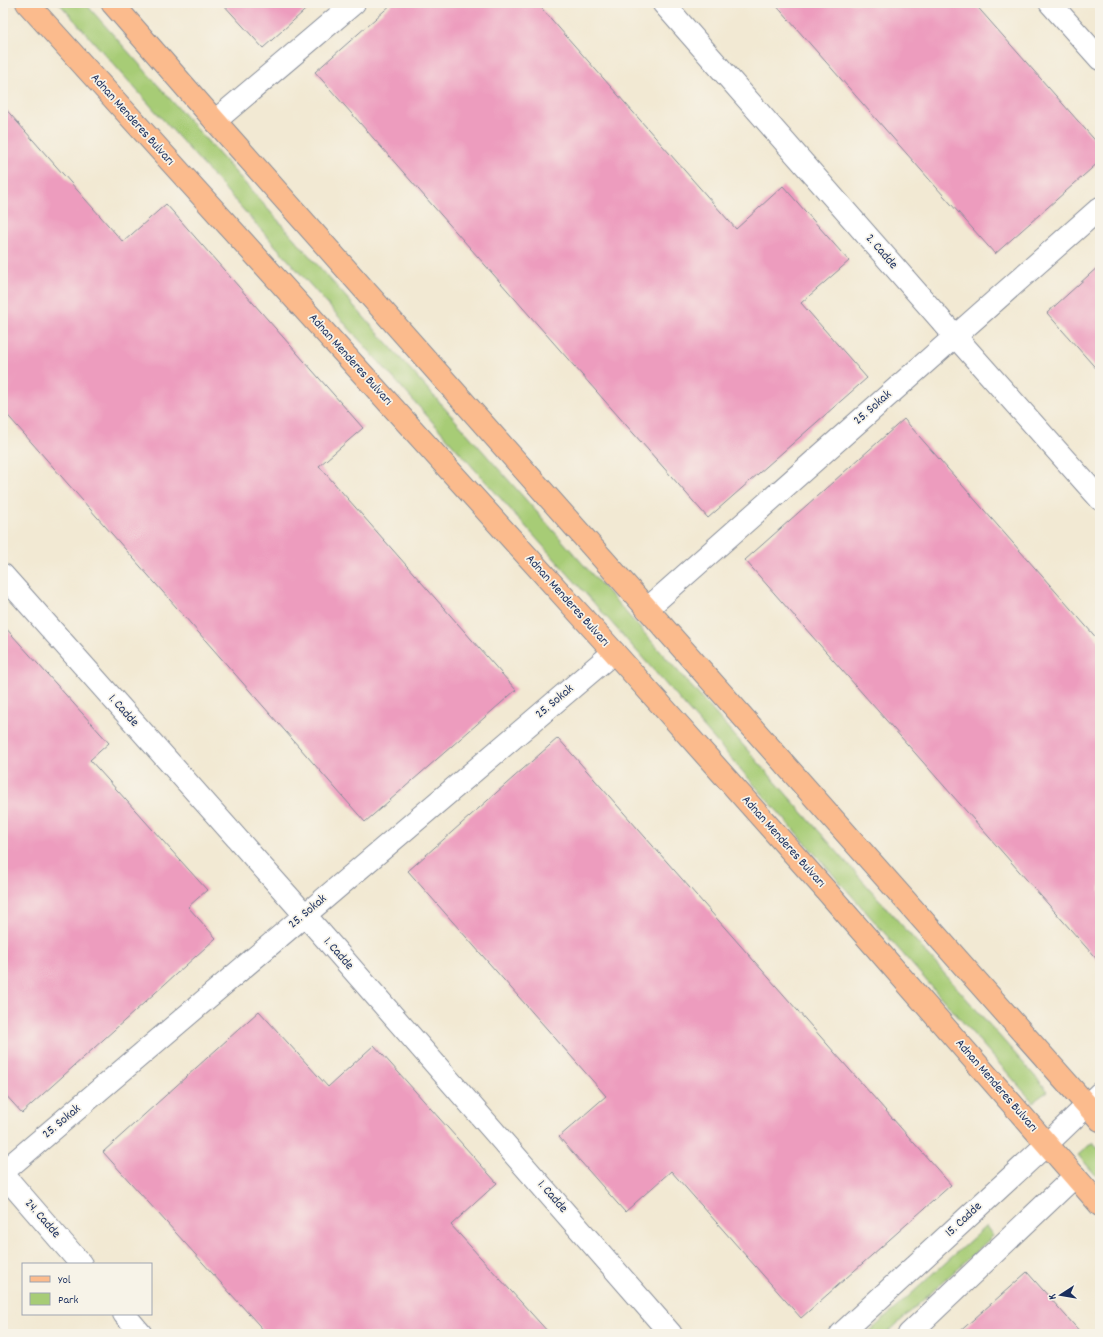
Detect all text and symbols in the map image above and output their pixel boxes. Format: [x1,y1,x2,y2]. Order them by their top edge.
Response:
street label: Adnan Menderes Bulvarı [85,70,179,170]
street label: 2. Cadde [860,230,902,274]
street label: Adnan Menderes Bulvarı [303,310,397,410]
street label: 25. Sokak [850,386,896,430]
street label: Adnan Menderes Bulvarı [520,551,614,651]
street label: 25. Sokak [532,680,578,724]
street label: 1. Cadde [103,690,143,732]
street label: Adnan Menderes Bulvarı [736,792,830,892]
street label: 25. Sokak [285,890,331,934]
street label: 1. Cadde [318,933,358,975]
street label: Adnan Menderes Bulvarı [950,1035,1042,1137]
street label: 25. Sokak [39,1100,85,1144]
street label: 1. Cadde [532,1176,572,1218]
street label: 24. Cadde [20,1195,65,1243]
street label: 15. Cadde [941,1198,987,1242]
legend [22,1263,152,1315]
text: Yol [58,1272,71,1289]
north arrow [1041,1275,1081,1315]
text: Park [58,1292,79,1309]
text: K [1045,1293,1062,1301]

